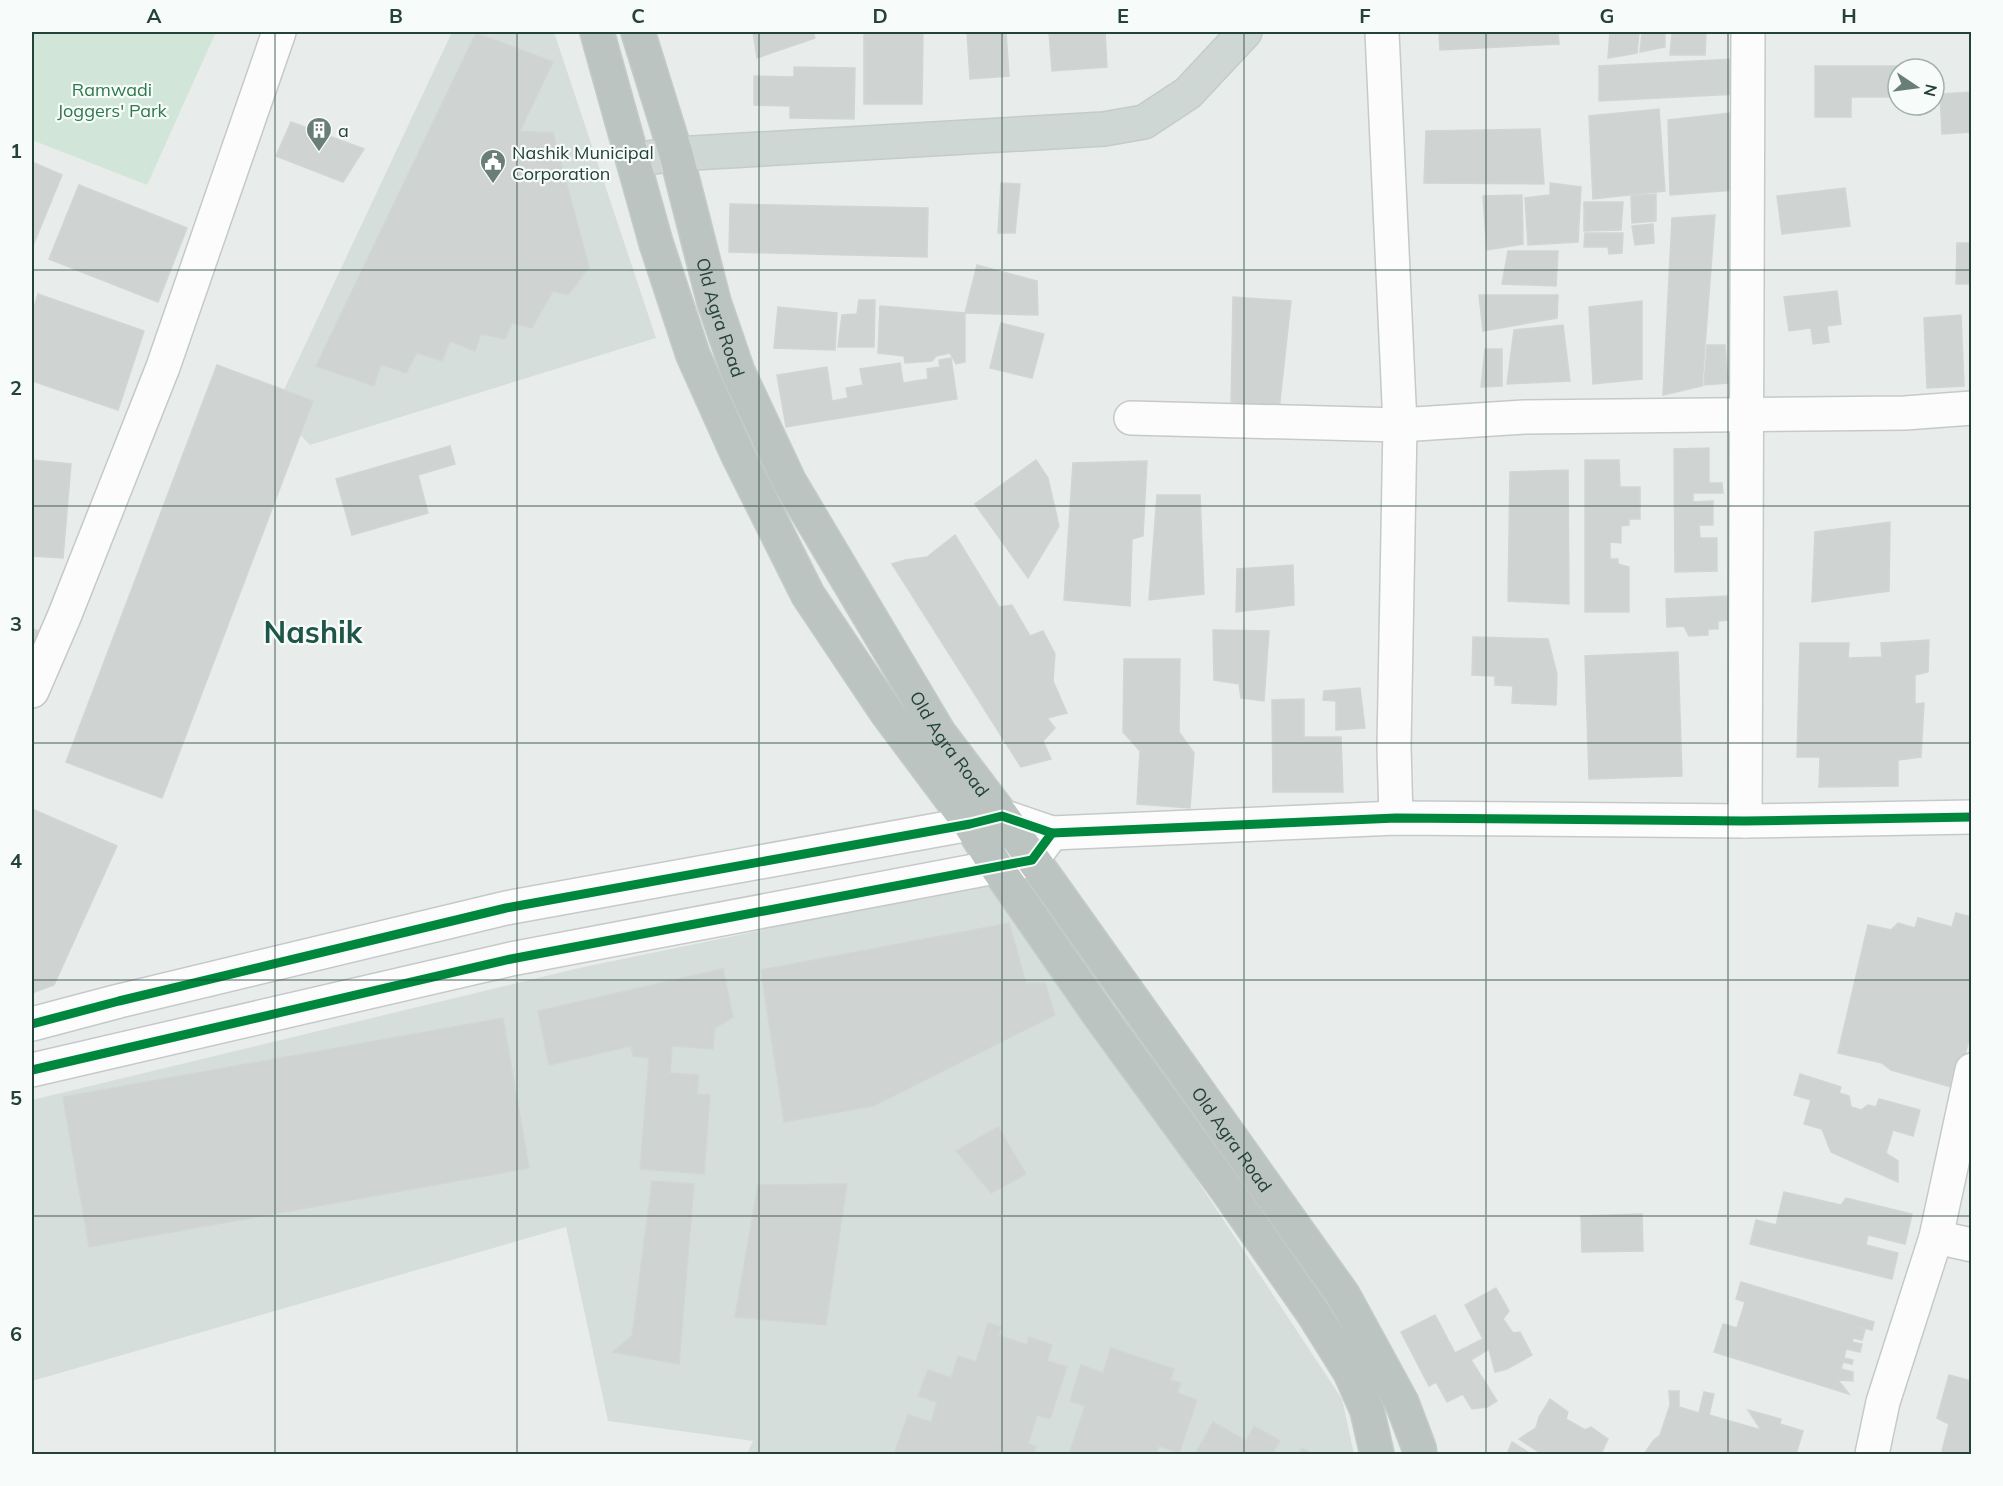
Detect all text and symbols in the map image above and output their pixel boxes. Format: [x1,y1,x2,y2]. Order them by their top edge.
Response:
text: A [147,3,162,28]
text: B [389,3,403,28]
text: C [631,3,645,28]
text: D [872,3,888,28]
text: E [1117,3,1129,28]
text: F [1359,3,1371,28]
text: G [1600,3,1614,28]
text: H [1841,3,1857,28]
north arrow [1886,57,1946,117]
park label: Ramwadi Joggers' Park [57,78,168,122]
text: N [1920,82,1942,99]
building icon: a [304,115,334,153]
place label: a [338,119,349,142]
text: 1 [10,138,22,163]
place label: Nashik Municipal Corporation [512,141,654,185]
public building icon: Nashik Municipal Corporation [478,147,508,185]
street label: Old Agra Road [692,255,750,380]
text: 2 [10,375,22,400]
text: 3 [10,611,22,636]
district label: Nashik [264,613,364,651]
street label: Old Agra Road [905,687,995,801]
text: 4 [10,848,22,873]
street label: Old Agra Road [1187,1082,1277,1196]
text: 5 [10,1085,22,1110]
text: 6 [10,1321,22,1346]

